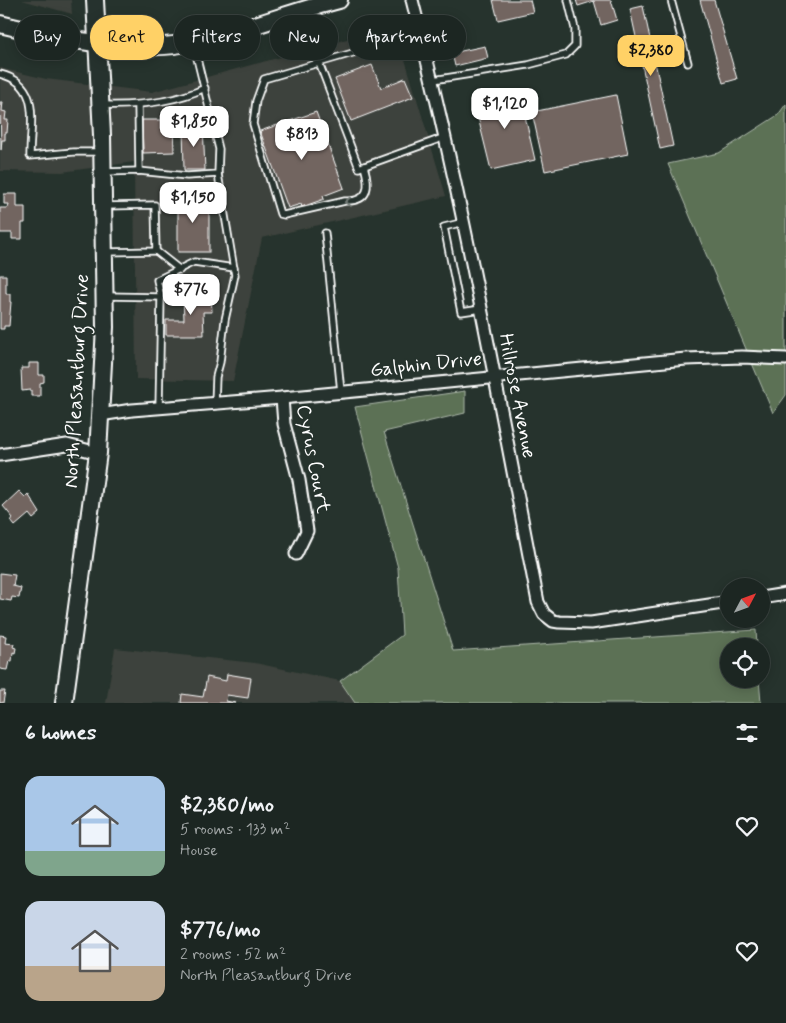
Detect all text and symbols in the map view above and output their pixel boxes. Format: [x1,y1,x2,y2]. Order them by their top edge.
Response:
chip: Buy [15,15,80,60]
chip: Rent [90,15,164,60]
chip: Filters [174,15,260,60]
chip: New [270,15,338,60]
chip: Apartment [348,15,466,60]
pin: $2,380 [610,34,692,77]
text: $2,380 [628,40,674,61]
pin: $1,120 [464,88,546,130]
text: $1,120 [482,93,528,114]
pin: $1,850 [153,106,235,148]
text: $1,850 [171,111,217,132]
pin: $813 [272,119,332,161]
text: $813 [286,124,318,145]
pin: $1,150 [152,182,234,224]
text: $1,150 [171,187,215,208]
one-way arrow [343,196,351,207]
street label: North Pleasantburg Drive [58,273,98,489]
pin: $776 [161,274,221,316]
text: $776 [174,279,208,300]
street label: Hillrose Avenue [492,331,542,461]
street label: Galphin Drive [369,346,483,384]
street label: Cyrus Court [289,402,337,516]
north arrow [720,578,770,628]
map controls [720,578,770,688]
button: locate [720,638,770,688]
text: 6 homes [25,719,96,747]
icon: filters [733,719,761,747]
text: $2,380/mo [180,791,274,819]
icon: home [65,796,125,856]
icon: heart [733,812,761,840]
text: 5 rooms · 133 m² [180,819,290,840]
text: House [180,840,218,861]
text: $776/mo [180,916,260,944]
icon: home [65,921,125,981]
icon: heart [733,937,761,965]
text: 2 rooms · 52 m² [180,944,286,965]
text: North Pleasantburg Drive [180,965,352,986]

